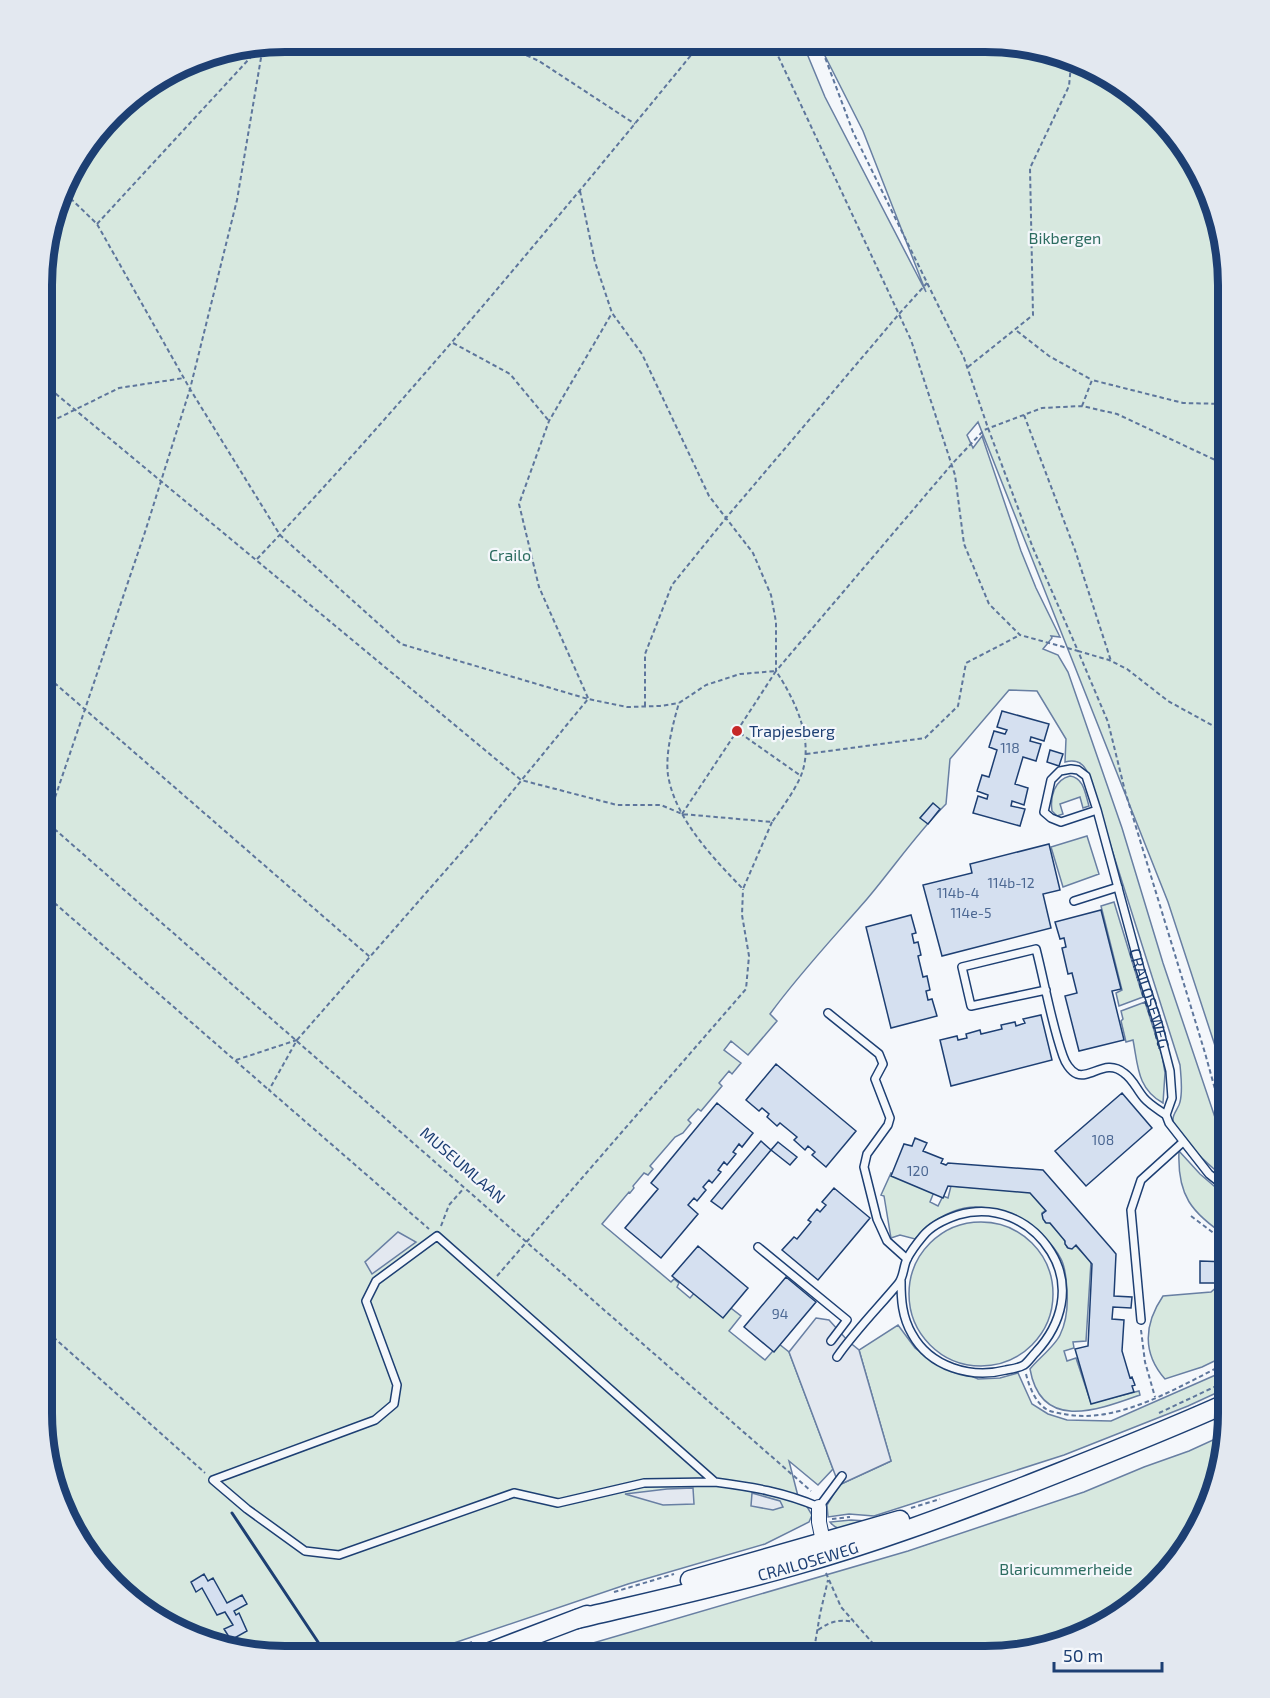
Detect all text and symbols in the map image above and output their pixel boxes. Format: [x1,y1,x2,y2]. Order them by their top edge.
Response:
park label: Bikbergen [1029,228,1101,247]
park label: Crailo [489,545,531,564]
place label: Trapjesberg [749,721,835,741]
marker: Trapjesberg [730,724,744,738]
house number: 118 [1000,739,1020,756]
house number: 114b-12 [987,874,1035,891]
house number: 114b-4 [937,884,979,901]
house number: 114e-5 [950,904,992,921]
street label: CRAILOSEWEG [1126,946,1174,1050]
street label: MUSEUMLAAN [417,1122,510,1207]
house number: 108 [1092,1131,1114,1148]
house number: 120 [907,1162,929,1179]
house number: 94 [772,1305,788,1322]
street label: CRAILOSEWEG [755,1537,860,1584]
park label: Blaricummerheide [999,1559,1133,1578]
scale bar [1054,1635,1162,1673]
text: 50 m [1063,1644,1103,1666]

